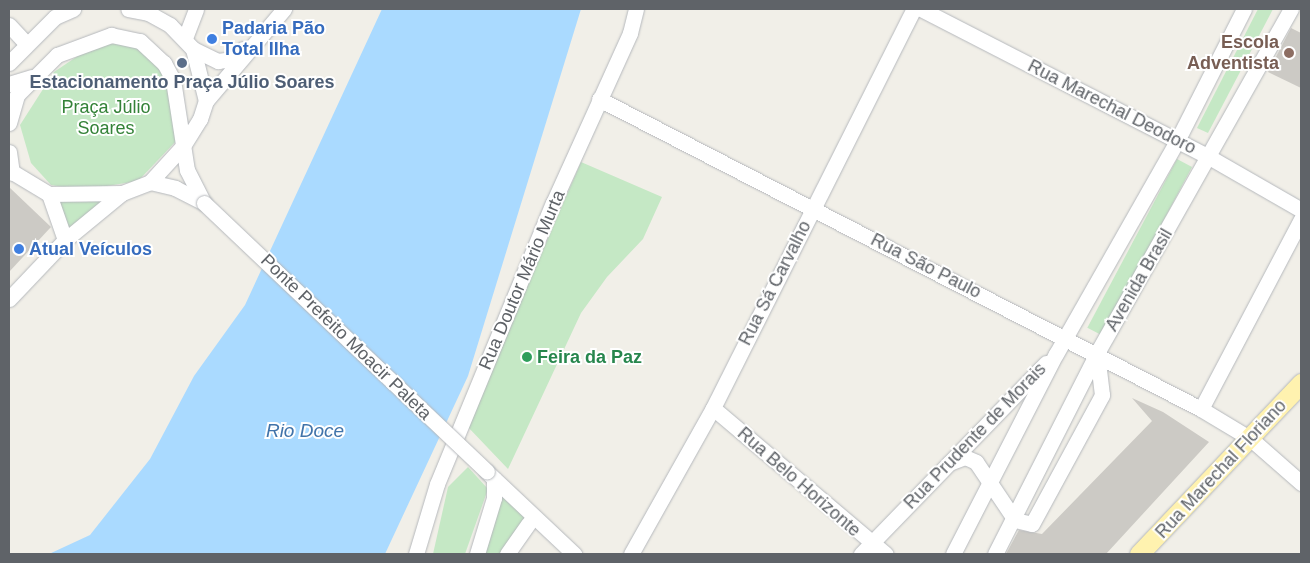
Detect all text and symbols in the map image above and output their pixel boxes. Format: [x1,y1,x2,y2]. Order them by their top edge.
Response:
place label: Padaria Pão Total Ilha [222,18,325,60]
place label: Escola Adventista [1187,32,1279,74]
marker: Padaria Pão Total Ilha [206,33,218,45]
marker: Escola Adventista [1283,47,1295,59]
street label: Rua Marechal Deodoro [1024,55,1200,159]
marker: Estacionamento Praça Júlio Soares [176,57,188,69]
place label: Estacionamento Praça Júlio Soares [29,71,335,93]
park label: Praça Júlio Soares [61,97,151,140]
street label: Rua Doutor Mário Murta [474,187,570,373]
street label: Rua Sá Carvalho [734,217,816,349]
street label: Avenida Brasil [1101,225,1177,335]
street label: Rua São Paulo [867,229,985,303]
place label: Atual Veículos [29,238,152,260]
marker: Atual Veículos [13,243,25,255]
street label: Ponte Prefeito Moacir Paleta [256,250,436,424]
place label: Feira da Paz [537,346,642,368]
marker: Feira da Paz [521,351,533,363]
street label: Rua Prudente de Morais [899,358,1051,514]
street label: Rua Marechal Floriano [1151,395,1291,543]
water label: Rio Doce [266,420,344,442]
street label: Rua Belo Horizonte [733,423,865,541]

